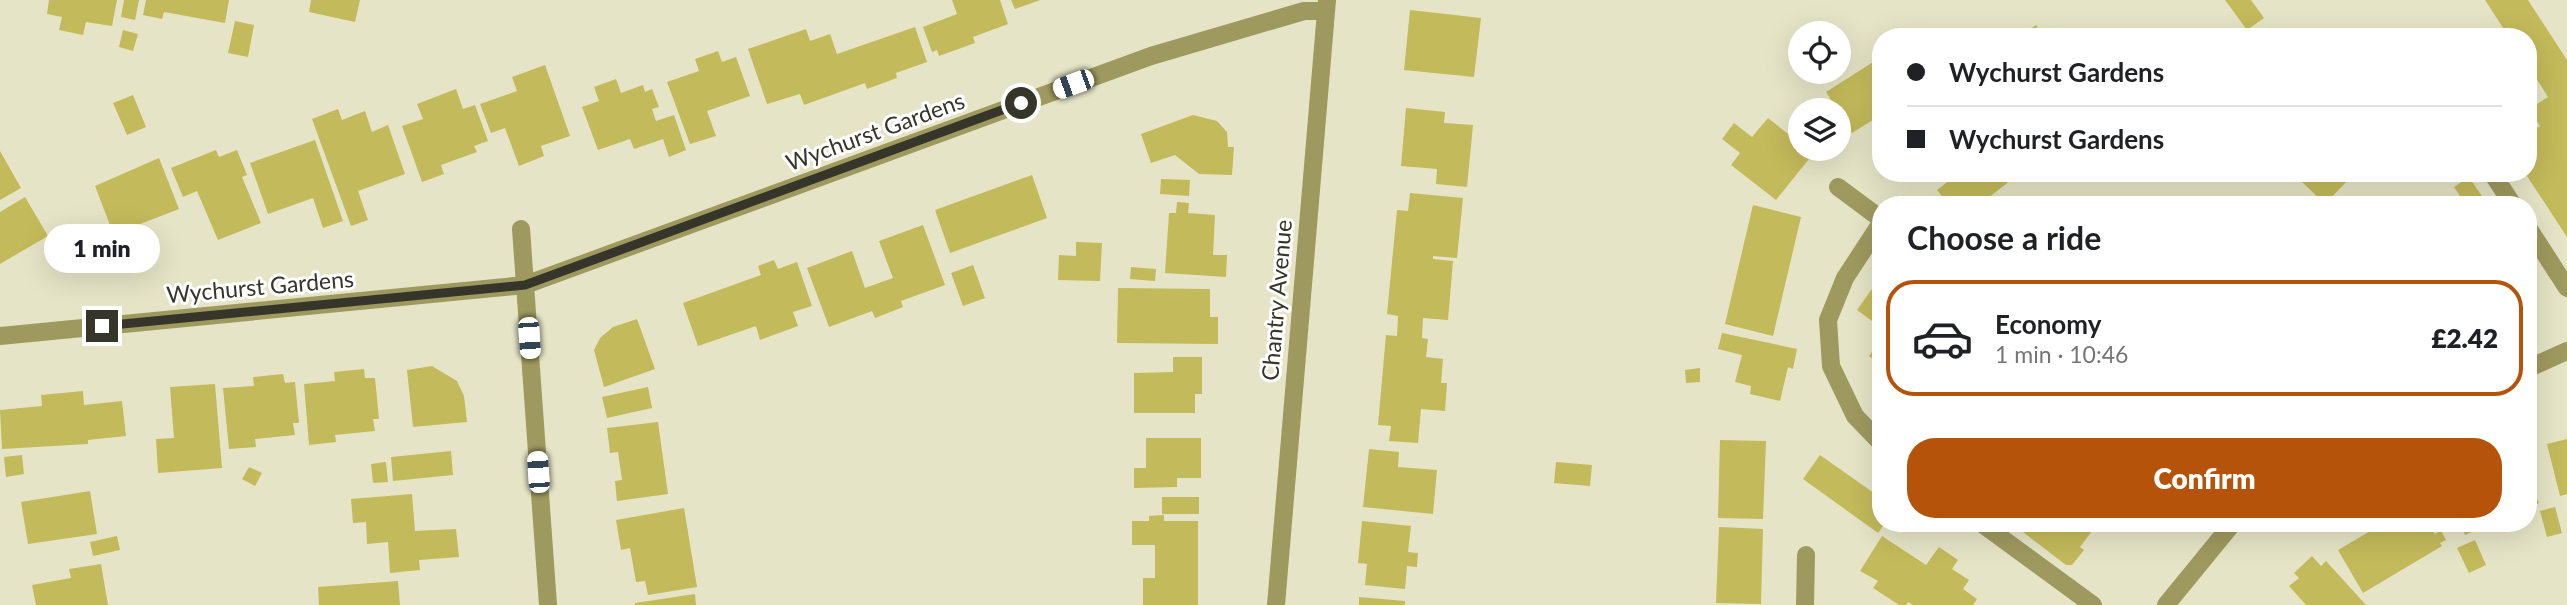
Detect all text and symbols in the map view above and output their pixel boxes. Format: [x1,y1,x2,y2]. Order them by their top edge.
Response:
map controls [1788,21,1851,161]
button: locate [1788,21,1851,84]
text: Wychurst Gardens [1949,56,2164,88]
car [1050,67,1097,101]
street label: Wychurst Gardens [782,86,968,176]
route start [1005,87,1037,119]
button: layers [1788,98,1851,161]
text: Wychurst Gardens [1949,123,2164,155]
street label: Chantry Avenue [1255,218,1297,382]
text: Choose a ride [1907,218,2101,257]
callout: 1 min [44,224,160,274]
text: 1 min [73,234,131,262]
street label: Wychurst Gardens [165,264,355,308]
icon: car [1911,307,1974,370]
text: Economy [1995,308,2101,340]
route end [86,310,118,342]
car [518,316,541,360]
text: £2.42 [2431,322,2498,354]
text: 1 min · 10:46 [1995,340,2128,368]
button: Confirm [1907,438,2502,518]
car [527,450,550,494]

